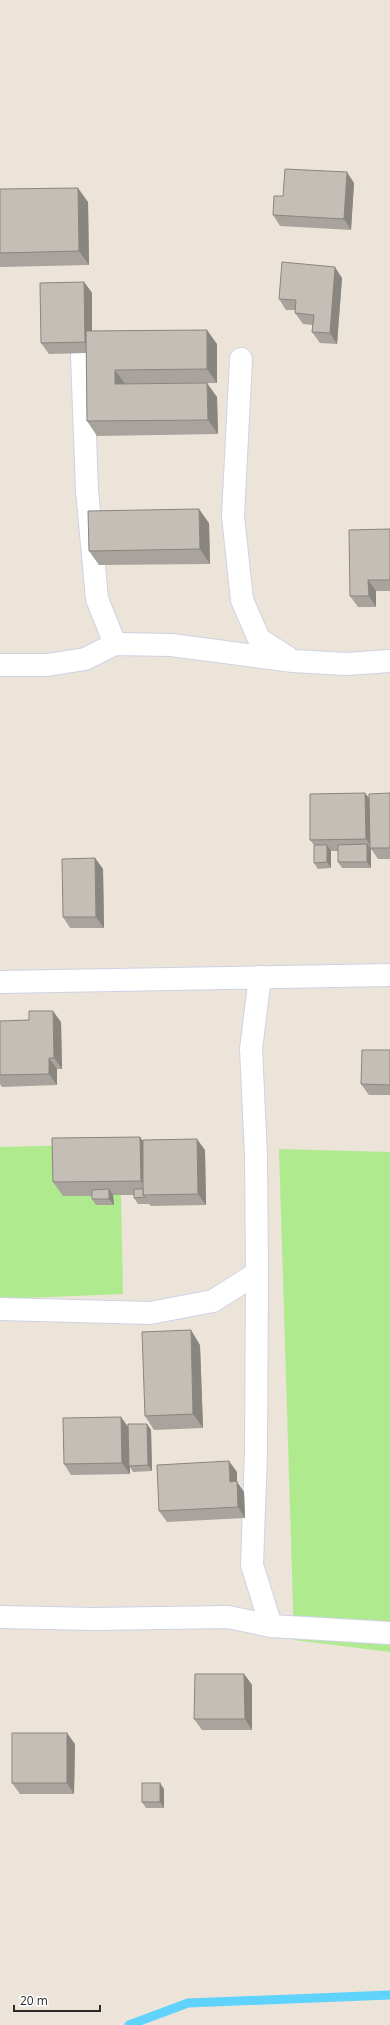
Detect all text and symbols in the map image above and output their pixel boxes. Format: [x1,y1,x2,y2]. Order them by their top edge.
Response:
scale bar [14,1987,100,2013]
text: 20 m [20,1992,48,2009]

